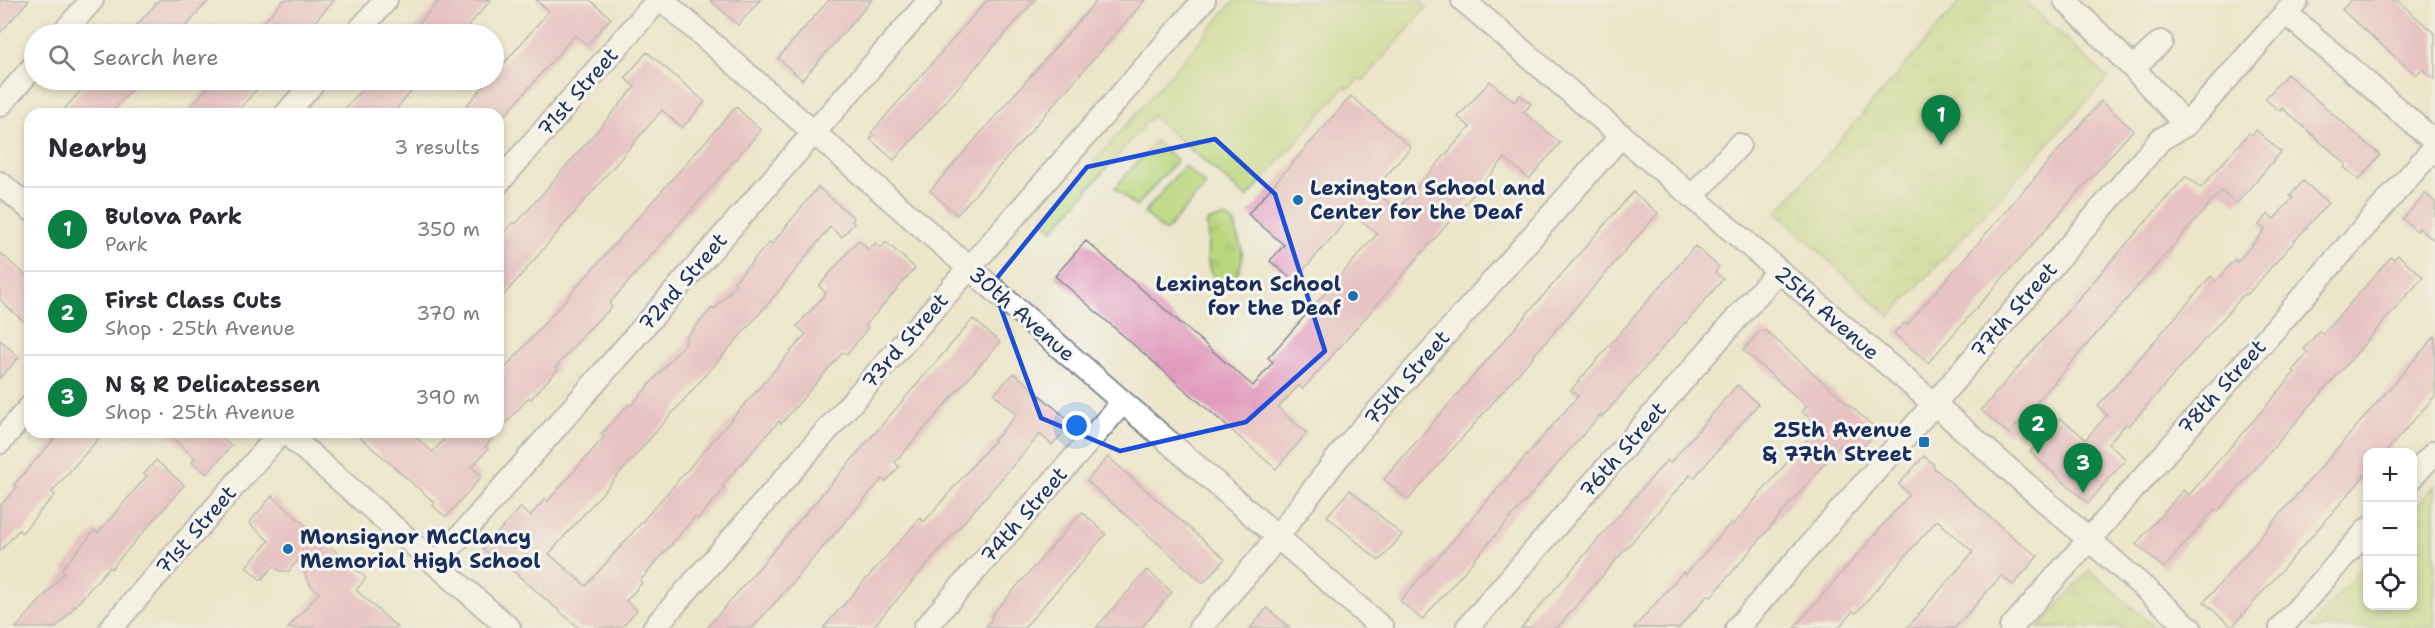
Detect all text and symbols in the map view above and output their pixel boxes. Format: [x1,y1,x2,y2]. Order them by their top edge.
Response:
search box [24,24,504,90]
icon: search [45,41,78,74]
street label: 71st Street [531,41,625,143]
text: Search here [93,43,219,72]
pin: 1 [1922,96,1960,145]
text: Nearby [48,130,147,165]
text: 3 results [394,134,480,160]
place label: Lexington School and Center for the Deaf [1310,174,1546,226]
marker: Lexington School and Center for the Deaf [1291,193,1305,207]
text: Bulova Park [105,202,242,231]
text: 1 [63,216,72,242]
text: 350 m [416,216,480,242]
street label: 72nd Street [632,227,734,337]
text: Park [105,231,148,257]
street label: 77th Street [1965,256,2063,364]
street label: 30th Avenue [963,260,1081,368]
street label: 25th Avenue [1769,260,1885,366]
place label: Lexington School for the Deaf [1155,270,1342,322]
text: First Class Cuts [105,286,282,315]
street label: 73rd Street [856,287,954,395]
marker: Lexington School for the Deaf [1346,289,1360,303]
text: 2 [61,300,75,326]
text: 370 m [416,300,480,326]
text: Shop · 25th Avenue [105,315,295,341]
street label: 75th Street [1358,324,1456,432]
street label: 78th Street [2172,333,2272,441]
text: N & R Delicatessen [105,370,320,399]
text: 3 [61,384,75,410]
text: 390 m [415,384,480,410]
street label: 76th Street [1573,396,1673,504]
text: Shop · 25th Avenue [105,399,295,425]
pin: 2 [2018,404,2058,454]
your location [1062,411,1091,440]
place label: 25th Avenue & 77th Street [1762,416,1912,468]
marker: 25th Avenue & 77th Street [1917,435,1931,449]
pin: 3 [2064,444,2102,493]
map controls [2363,448,2417,610]
button: + [2363,448,2417,502]
street label: 74th Street [974,461,1074,569]
street label: 71st Street [149,479,243,581]
button: − [2363,502,2417,556]
place label: Monsignor McClancy Memorial High School [300,523,541,575]
marker: Monsignor McClancy Memorial High School [281,542,295,556]
button: locate [2363,556,2417,610]

